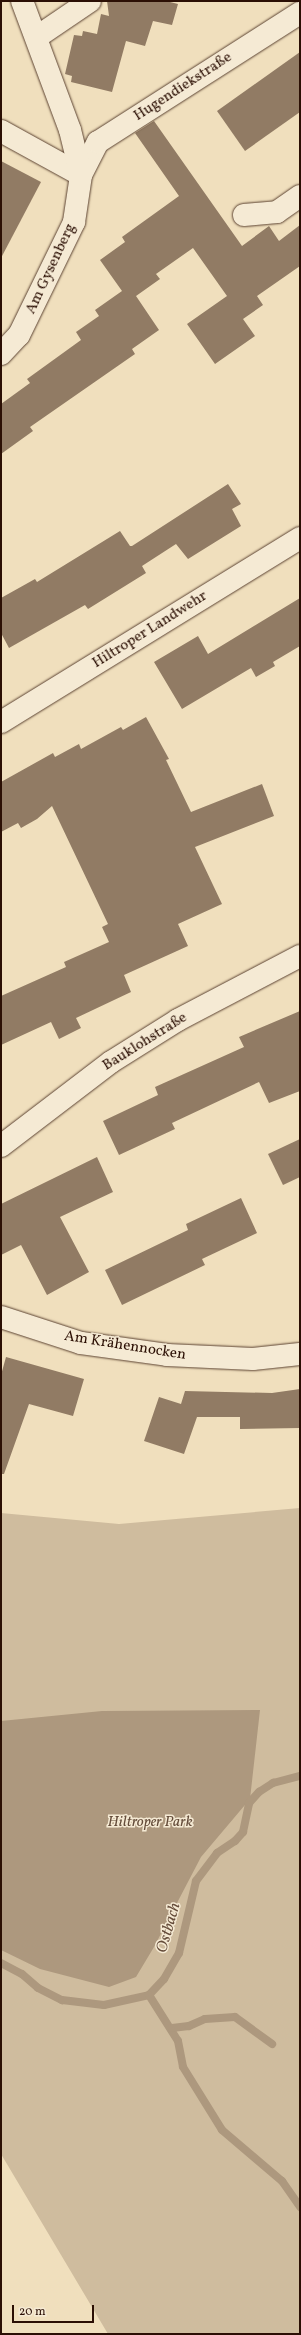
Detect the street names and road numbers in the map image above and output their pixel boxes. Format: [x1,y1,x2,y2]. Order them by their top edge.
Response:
street label: Hugendiekstraße [131,49,235,125]
street label: Am Gysenberg [22,221,80,317]
street label: Hiltroper Landwehr [89,587,211,673]
street label: Bauklohstraße [99,1009,191,1075]
street label: Am Krähennocken [63,1327,187,1365]

